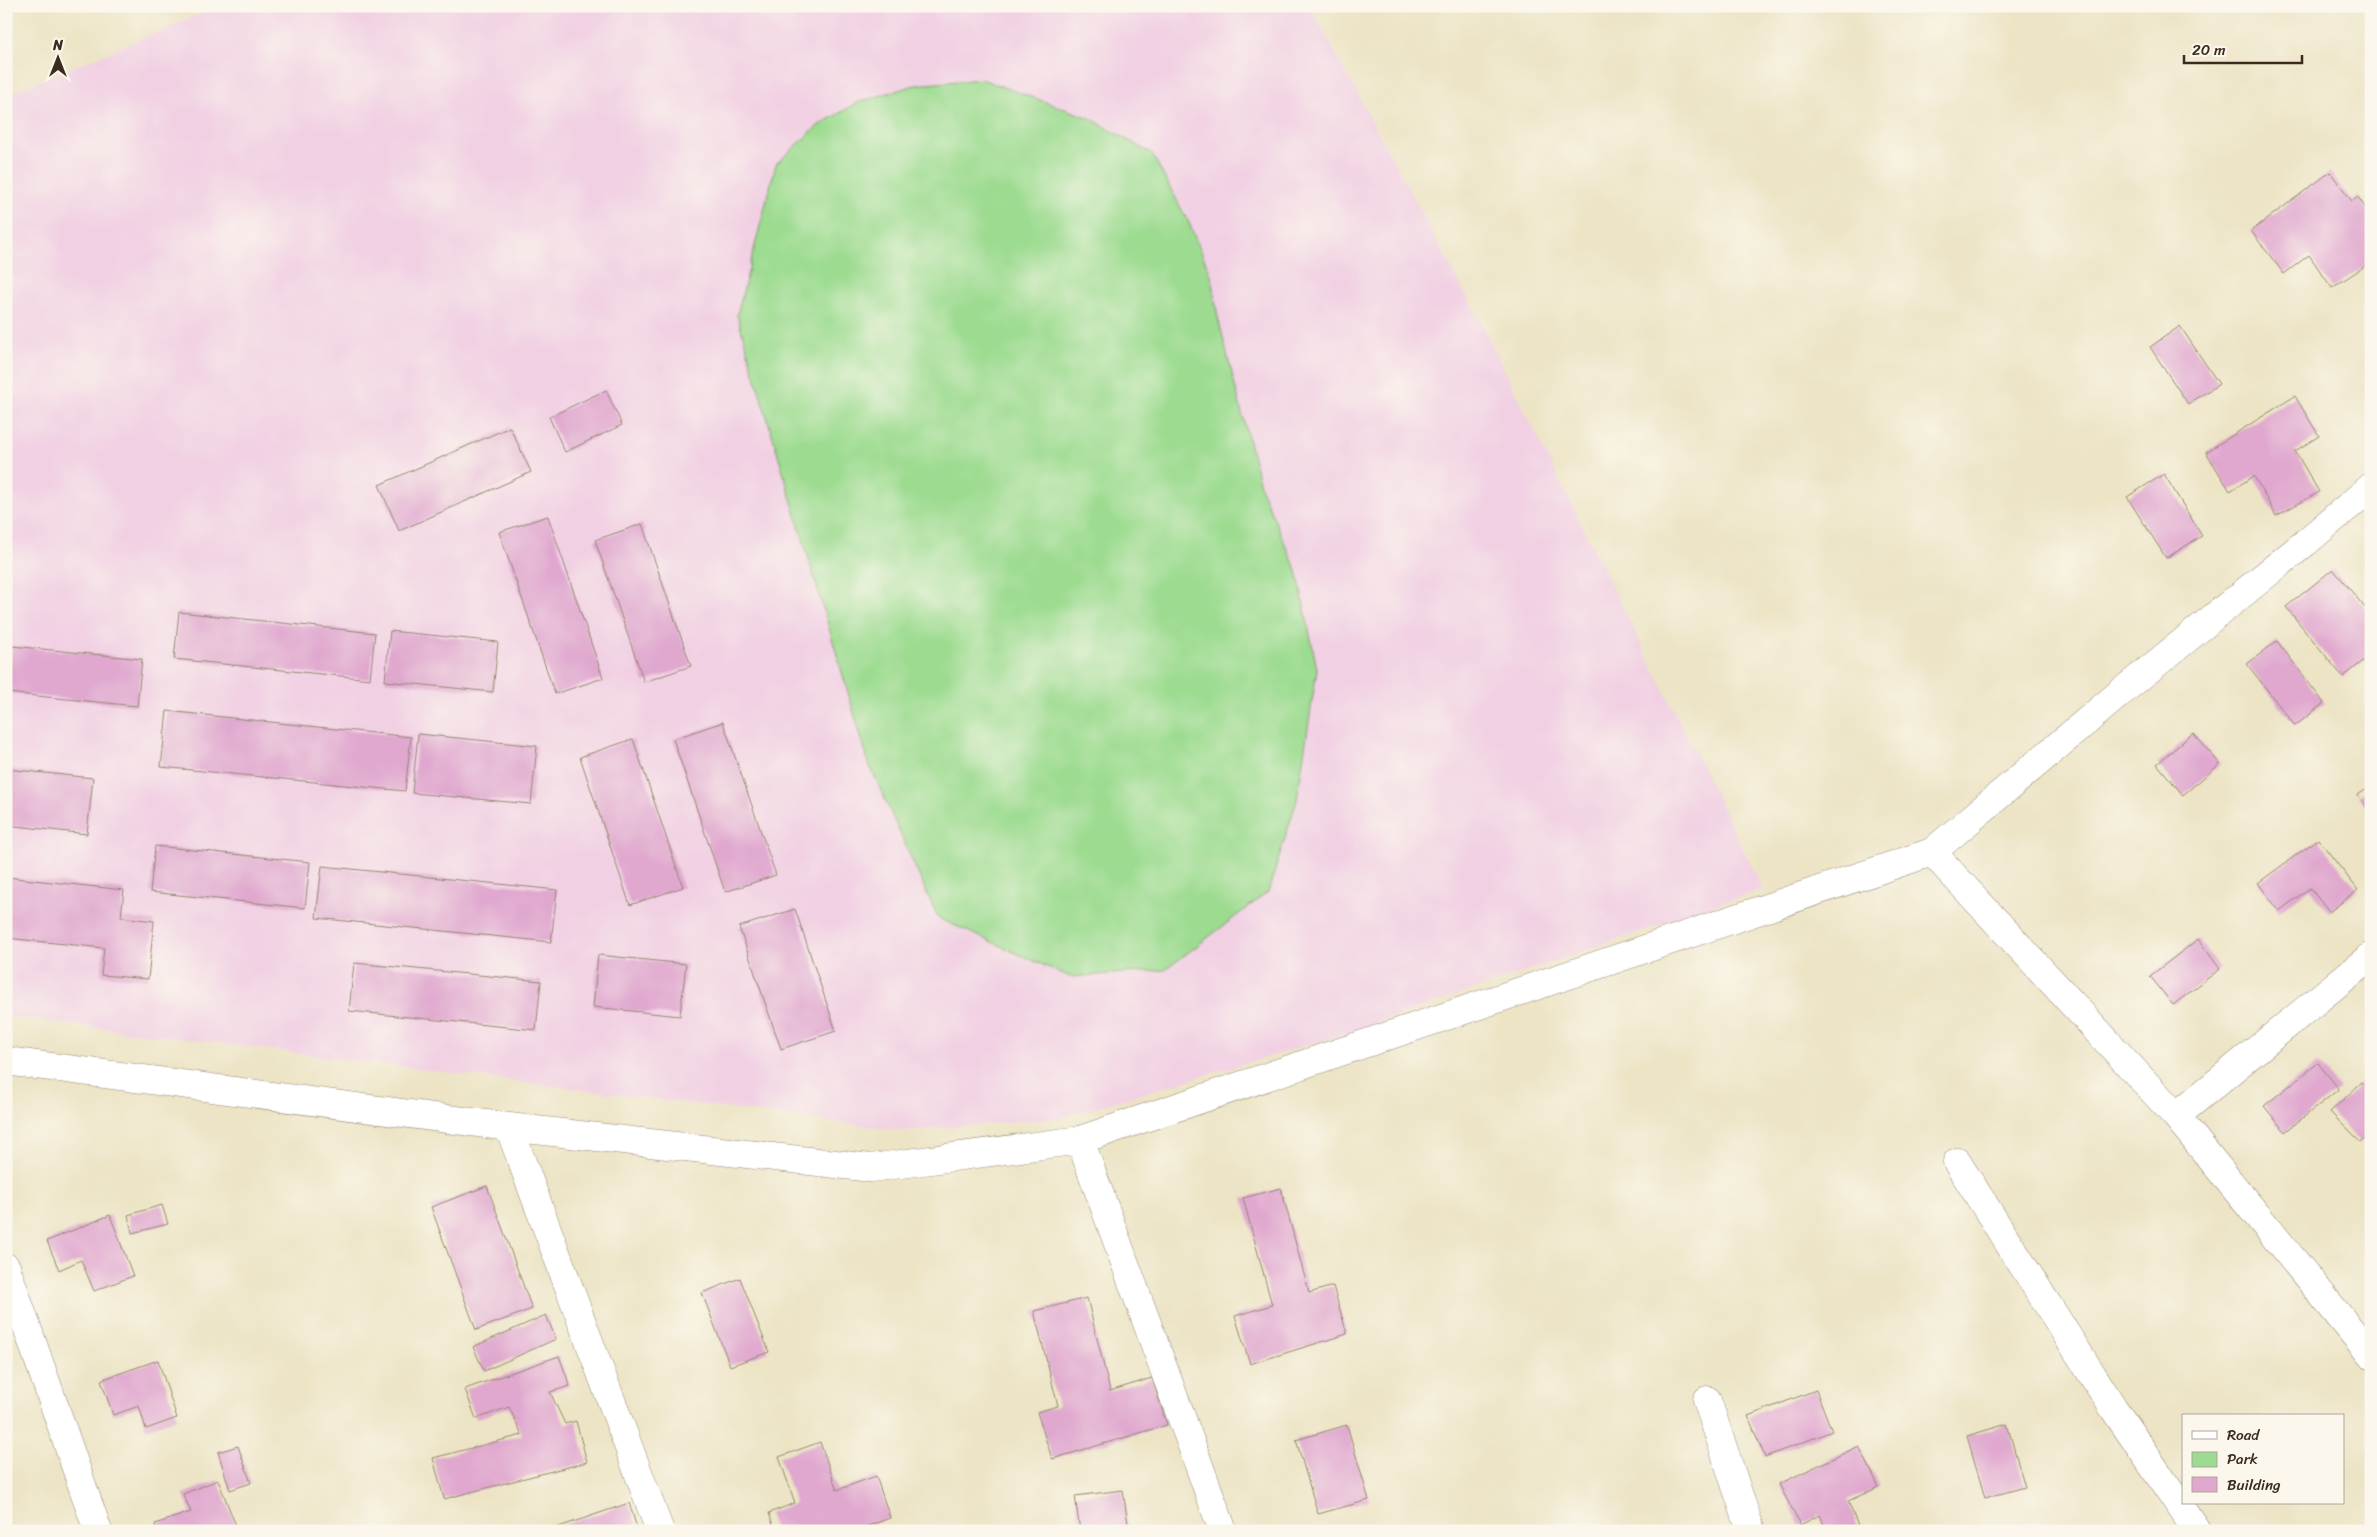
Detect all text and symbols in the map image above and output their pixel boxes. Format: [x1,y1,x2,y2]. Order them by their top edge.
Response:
north arrow [32,32,82,82]
scale bar [2184,32,2302,64]
text: N [52,33,63,58]
text: 20 m [2192,37,2226,63]
legend [2182,1414,2344,1504]
text: Road [2227,1422,2260,1448]
text: Park [2227,1446,2258,1472]
text: Building [2227,1472,2281,1498]

